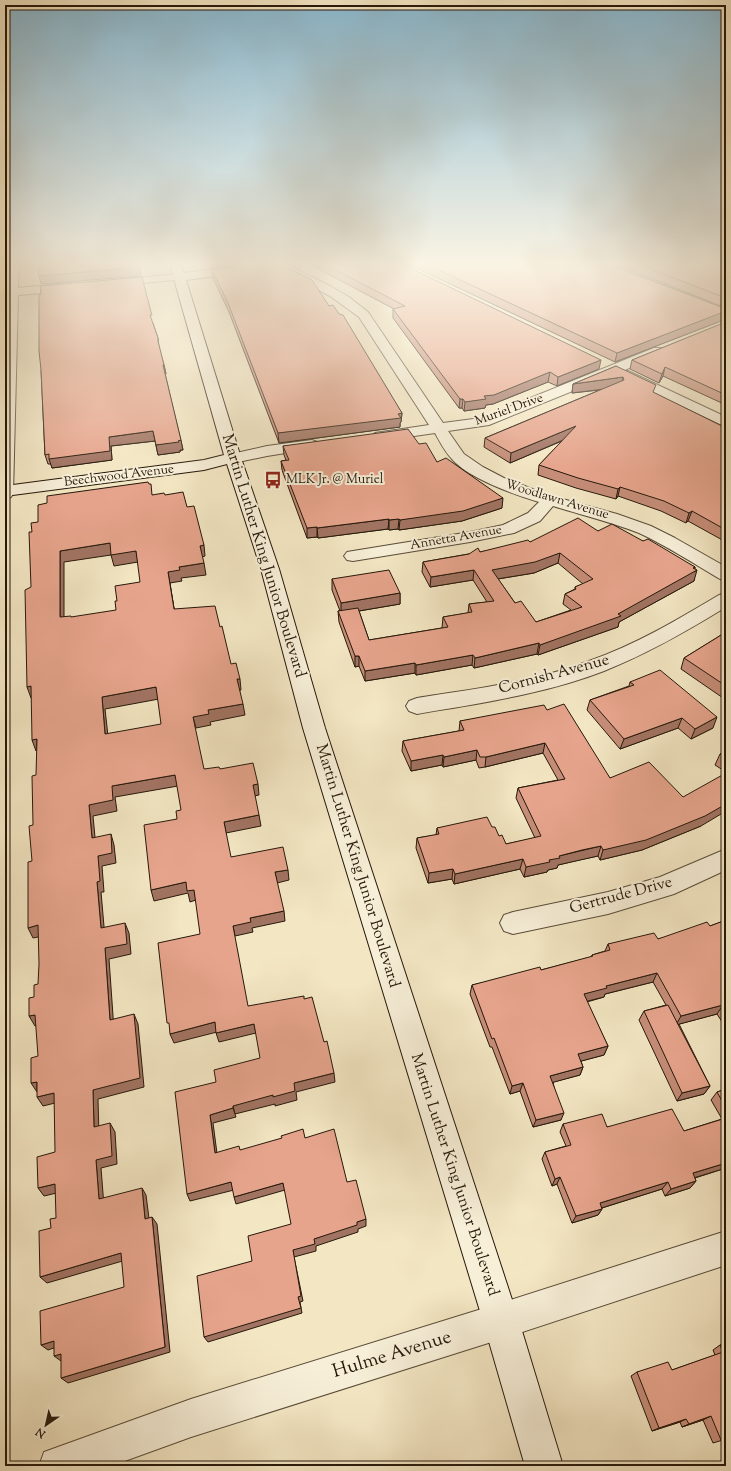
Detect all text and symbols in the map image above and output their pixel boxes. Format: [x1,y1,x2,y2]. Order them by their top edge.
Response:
street label: Muriel Drive [472,389,546,431]
street label: Martin Luther King Junior Boulevard [215,431,311,681]
street label: Beechwood Avenue [63,460,175,492]
bus stop icon: MLK Jr. @ Muriel [263,470,283,490]
place label: MLK Jr. @ Muriel [286,471,384,489]
street label: Woodlawn Avenue [503,476,611,524]
street label: Annetta Avenue [409,521,503,555]
street label: Cornish Avenue [496,649,612,701]
street label: Martin Luther King Junior Boulevard [309,741,405,991]
street label: Gertrude Drive [567,871,675,921]
street label: Martin Luther King Junior Boulevard [404,1051,504,1299]
street label: Hulme Avenue [329,1324,455,1386]
north arrow [26,1405,66,1445]
text: N [33,1423,50,1442]

